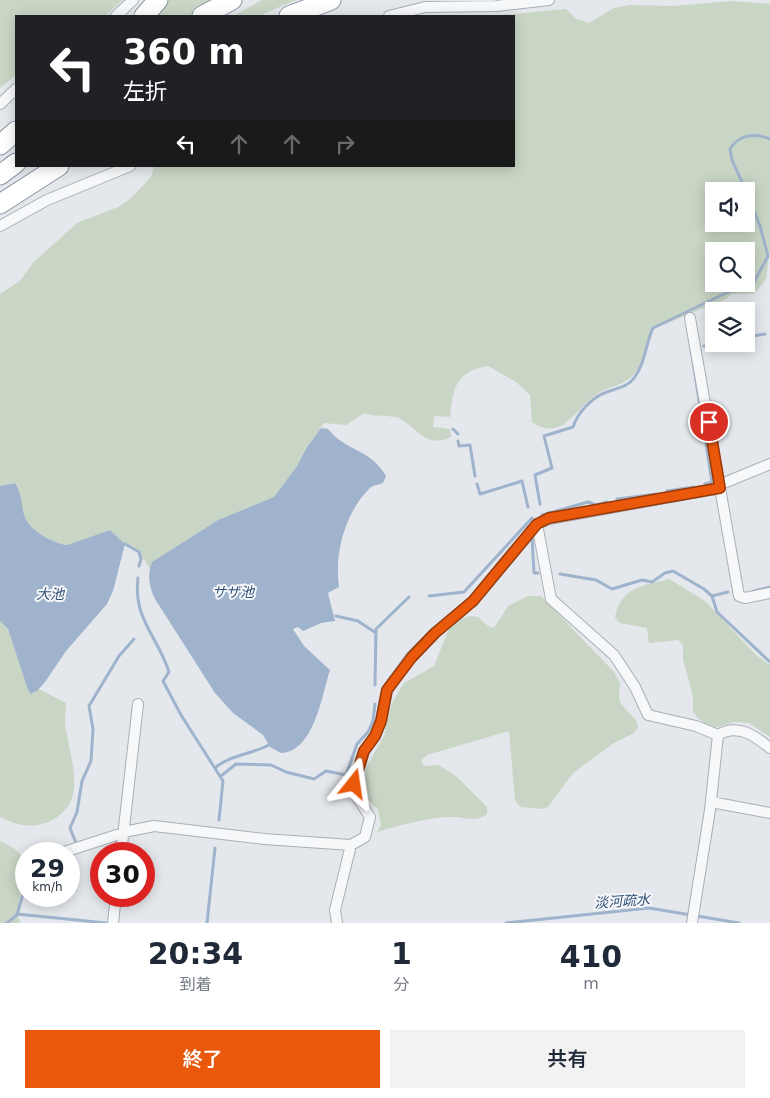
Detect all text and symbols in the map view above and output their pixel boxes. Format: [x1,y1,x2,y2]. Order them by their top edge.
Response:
text: 360 m [123,32,245,72]
icon: left [40,35,105,100]
text: 左折 [123,79,167,104]
icon: left [172,130,200,158]
icon: ahead [225,130,253,158]
icon: ahead [278,130,306,158]
icon: right [331,130,359,158]
map controls [705,182,755,352]
button: sound [705,182,755,232]
button: search [705,242,755,292]
button: layers [705,302,755,352]
pin [688,401,730,443]
icon: arrive [695,408,723,436]
water label: サザ池 [212,584,256,600]
water label: 大池 [36,586,66,602]
position arrow [327,757,379,809]
speed limit sign: 30 [90,842,155,907]
text: 29 [30,854,65,883]
text: km/h [32,880,63,894]
water label: 淡河疏水 [594,891,652,911]
text: 20:34 [148,936,243,971]
text: 1 [391,936,412,971]
text: 410 [560,939,622,974]
text: m [583,974,599,993]
text: 到着 [179,975,212,994]
text: 分 [393,975,409,994]
button: 終了 [25,1030,380,1088]
button: 共有 [390,1030,745,1088]

